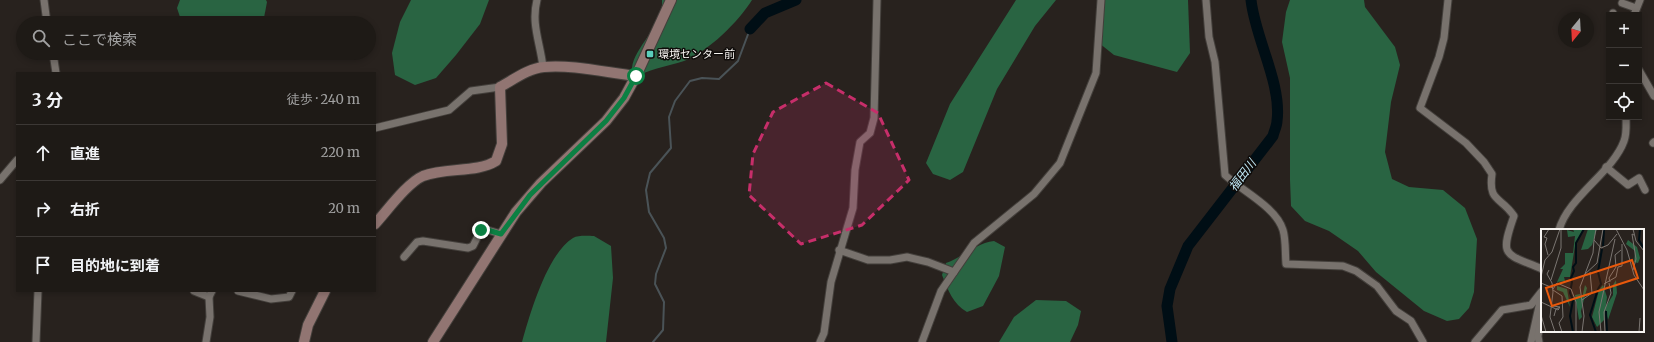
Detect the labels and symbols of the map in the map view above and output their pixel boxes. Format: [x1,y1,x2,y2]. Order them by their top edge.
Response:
north arrow [1558,12,1594,48]
place label: 環境センター前 [658,47,735,61]
marker: 環境センター前 [645,49,655,59]
route start [627,67,645,85]
water label: 福田川 [1225,155,1260,194]
route end [472,221,490,239]
inset map [1541,229,1644,332]

